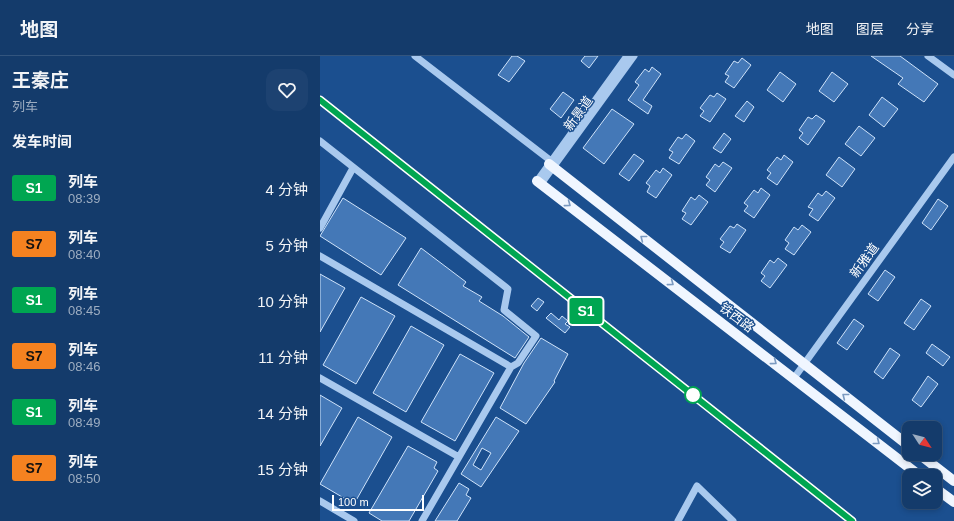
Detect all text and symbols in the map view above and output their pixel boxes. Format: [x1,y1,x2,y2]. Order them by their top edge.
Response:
text: 地图 [20,19,58,40]
text: 地图 [806,21,834,37]
text: 图层 [856,21,884,37]
text: 分享 [906,21,934,37]
button: heart [266,69,308,111]
text: 王秦庄 [12,70,69,91]
street label: 新景道 [561,93,596,133]
text: 列车 [12,99,38,114]
text: 发车时间 [12,133,72,150]
text: 列车 [68,173,98,190]
text: S1 [25,180,43,196]
text: 4 分钟 [265,181,308,198]
text: 08:39 [68,191,101,206]
one-way arrow [563,199,570,206]
text: 列车 [68,229,98,246]
text: S7 [25,236,43,252]
one-way arrow [641,236,648,243]
text: 5 分钟 [265,237,308,254]
street label: 新雅道 [847,240,882,280]
text: 08:40 [68,247,101,262]
one-way arrow [666,279,673,286]
text: 列车 [68,285,98,302]
text: S1 [25,292,43,308]
text: 10 分钟 [257,293,308,310]
line badge: S1 [568,298,604,324]
street label: 铁西路 [717,300,757,335]
text: 08:45 [68,303,101,318]
text: S1 [577,303,595,319]
text: 列车 [68,341,98,358]
text: S7 [25,348,43,364]
text: 11 分钟 [258,349,308,366]
one-way arrow [770,358,777,365]
text: 08:46 [68,359,101,374]
unlabelled marker [684,386,702,404]
one-way arrow [843,394,850,401]
text: 列车 [68,397,98,414]
text: S1 [25,404,43,420]
text: 14 分钟 [257,405,308,422]
text: 08:49 [68,415,101,430]
north arrow [902,421,942,461]
map controls [902,421,942,509]
one-way arrow [872,437,879,444]
text: 列车 [68,453,98,470]
text: S7 [25,460,43,476]
text: 15 分钟 [257,461,308,478]
button: layers [902,469,942,509]
text: 08:50 [68,471,101,486]
scale bar [332,493,424,512]
text: 100 m [338,496,369,508]

